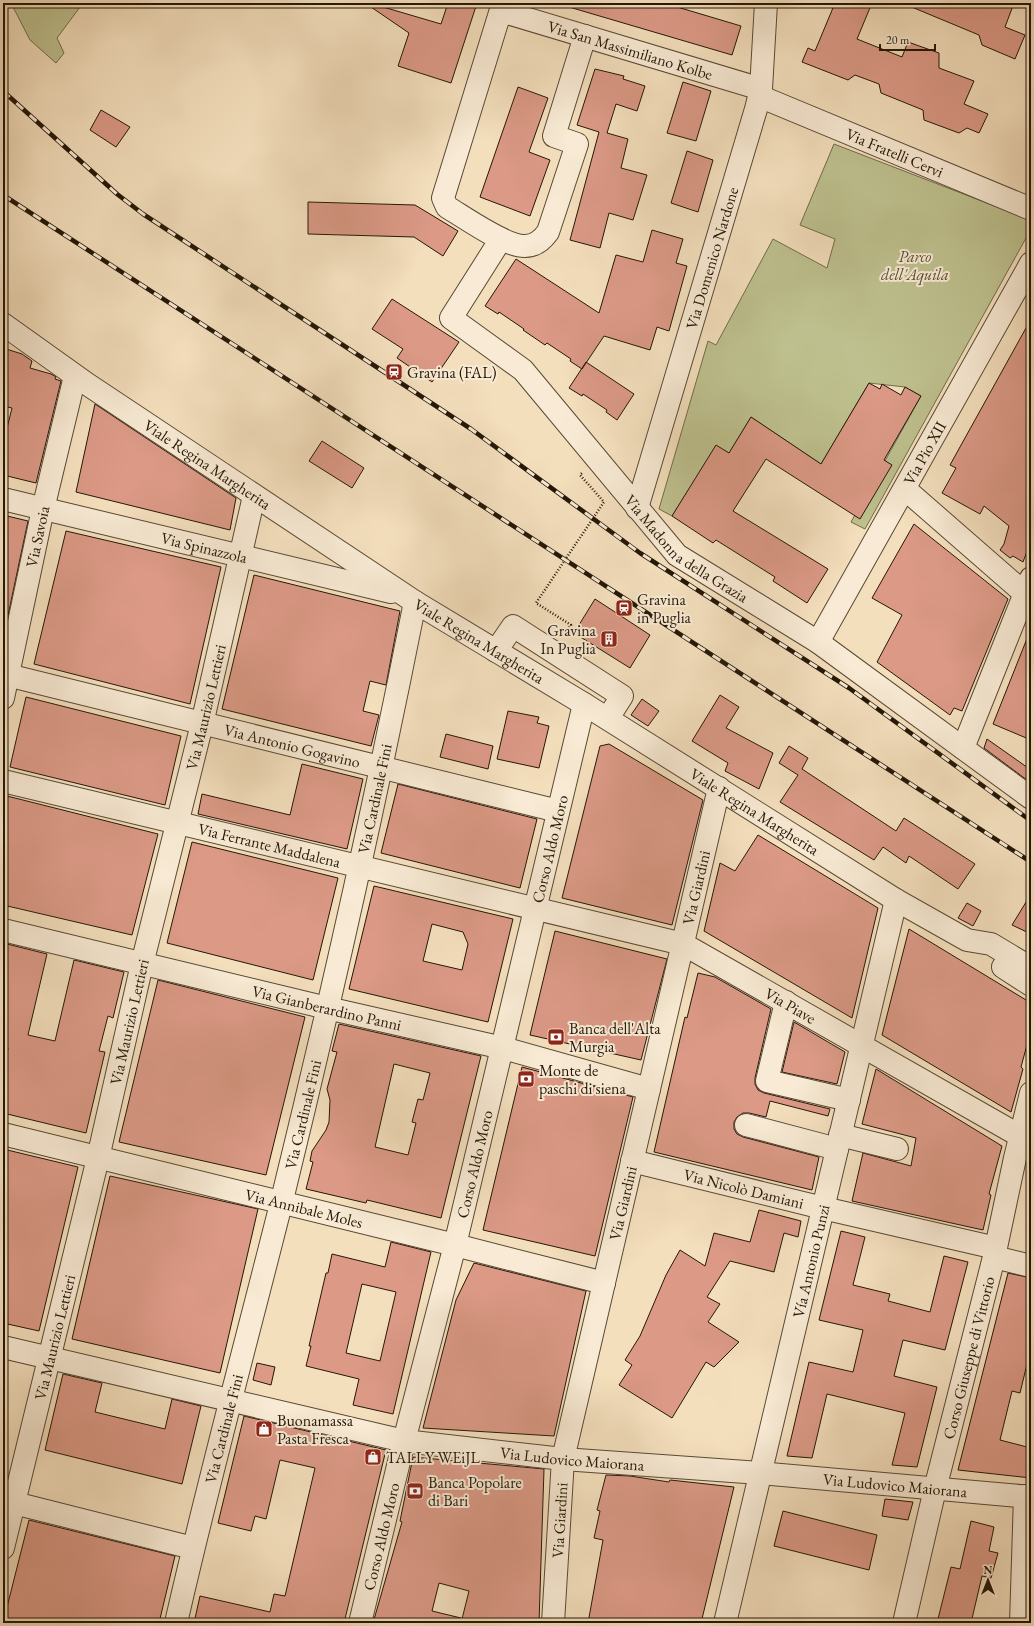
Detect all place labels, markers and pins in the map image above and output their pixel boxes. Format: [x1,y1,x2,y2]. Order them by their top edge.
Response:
station icon: Gravina (FAL) [384,362,404,382]
place label: Gravina (FAL) [407,362,497,383]
place label: Gravina in Puglia [637,589,692,628]
station icon: Gravina in Puglia [614,598,634,618]
place label: Gravina In Puglia [541,620,597,659]
building icon: Gravina In Puglia [599,629,619,649]
place label: Banca dell'Alta Murgia [569,1018,661,1057]
bank icon: Banca dell'Alta Murgia [546,1027,566,1047]
place label: Monte de paschi di siena [539,1060,626,1099]
bank icon: Monte de paschi di siena [516,1069,536,1089]
place label: Buonamassa Pasta Fresca [277,1410,354,1449]
shop icon: Buonamassa Pasta Fresca [254,1419,274,1439]
shop icon: TALLY WEiJL [363,1447,383,1467]
place label: TALLY WEiJL [386,1447,481,1468]
place label: Banca Popolare di Bari [428,1472,522,1511]
bank icon: Banca Popolare di Bari [405,1481,425,1501]

